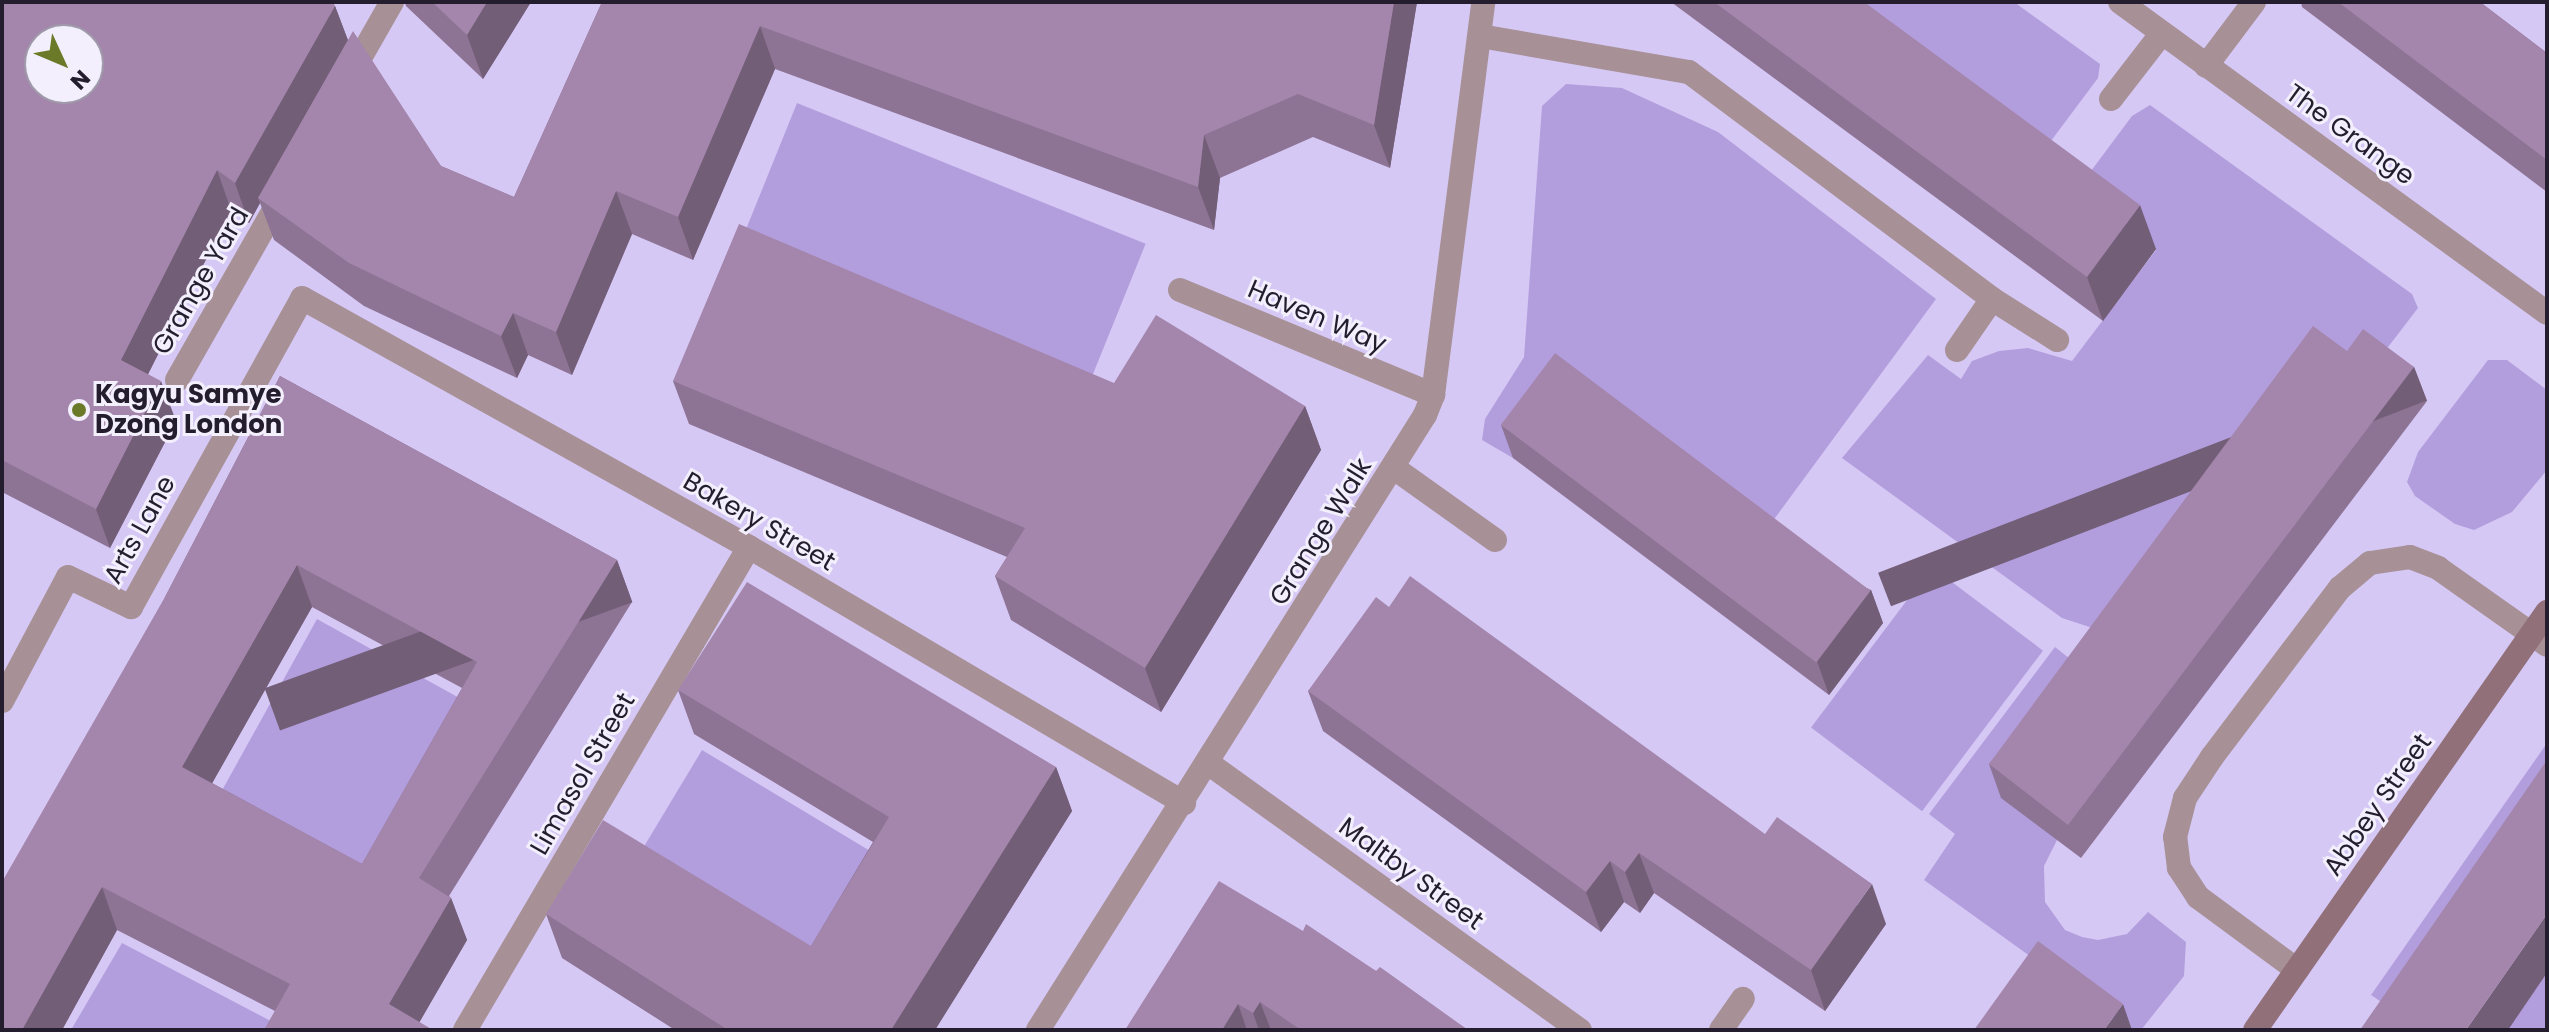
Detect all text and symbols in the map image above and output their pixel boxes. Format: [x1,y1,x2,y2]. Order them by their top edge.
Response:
north arrow [24,24,104,104]
text: N [63,63,97,96]
street label: The Grange [2280,78,2420,192]
street label: Grange Yard [146,202,256,360]
street label: Haven Way [1243,274,1391,360]
place label: Kagyu Samye Dzong London [95,379,282,440]
marker: Kagyu Samye Dzong London [70,401,88,419]
street label: Grange Walk [1263,453,1379,611]
street label: Bakery Street [677,466,841,578]
street label: Arts Lane [98,470,182,590]
street label: Limasol Street [524,688,642,860]
street label: Abbey Street [2317,728,2439,882]
street label: Maltby Street [1333,811,1489,937]

